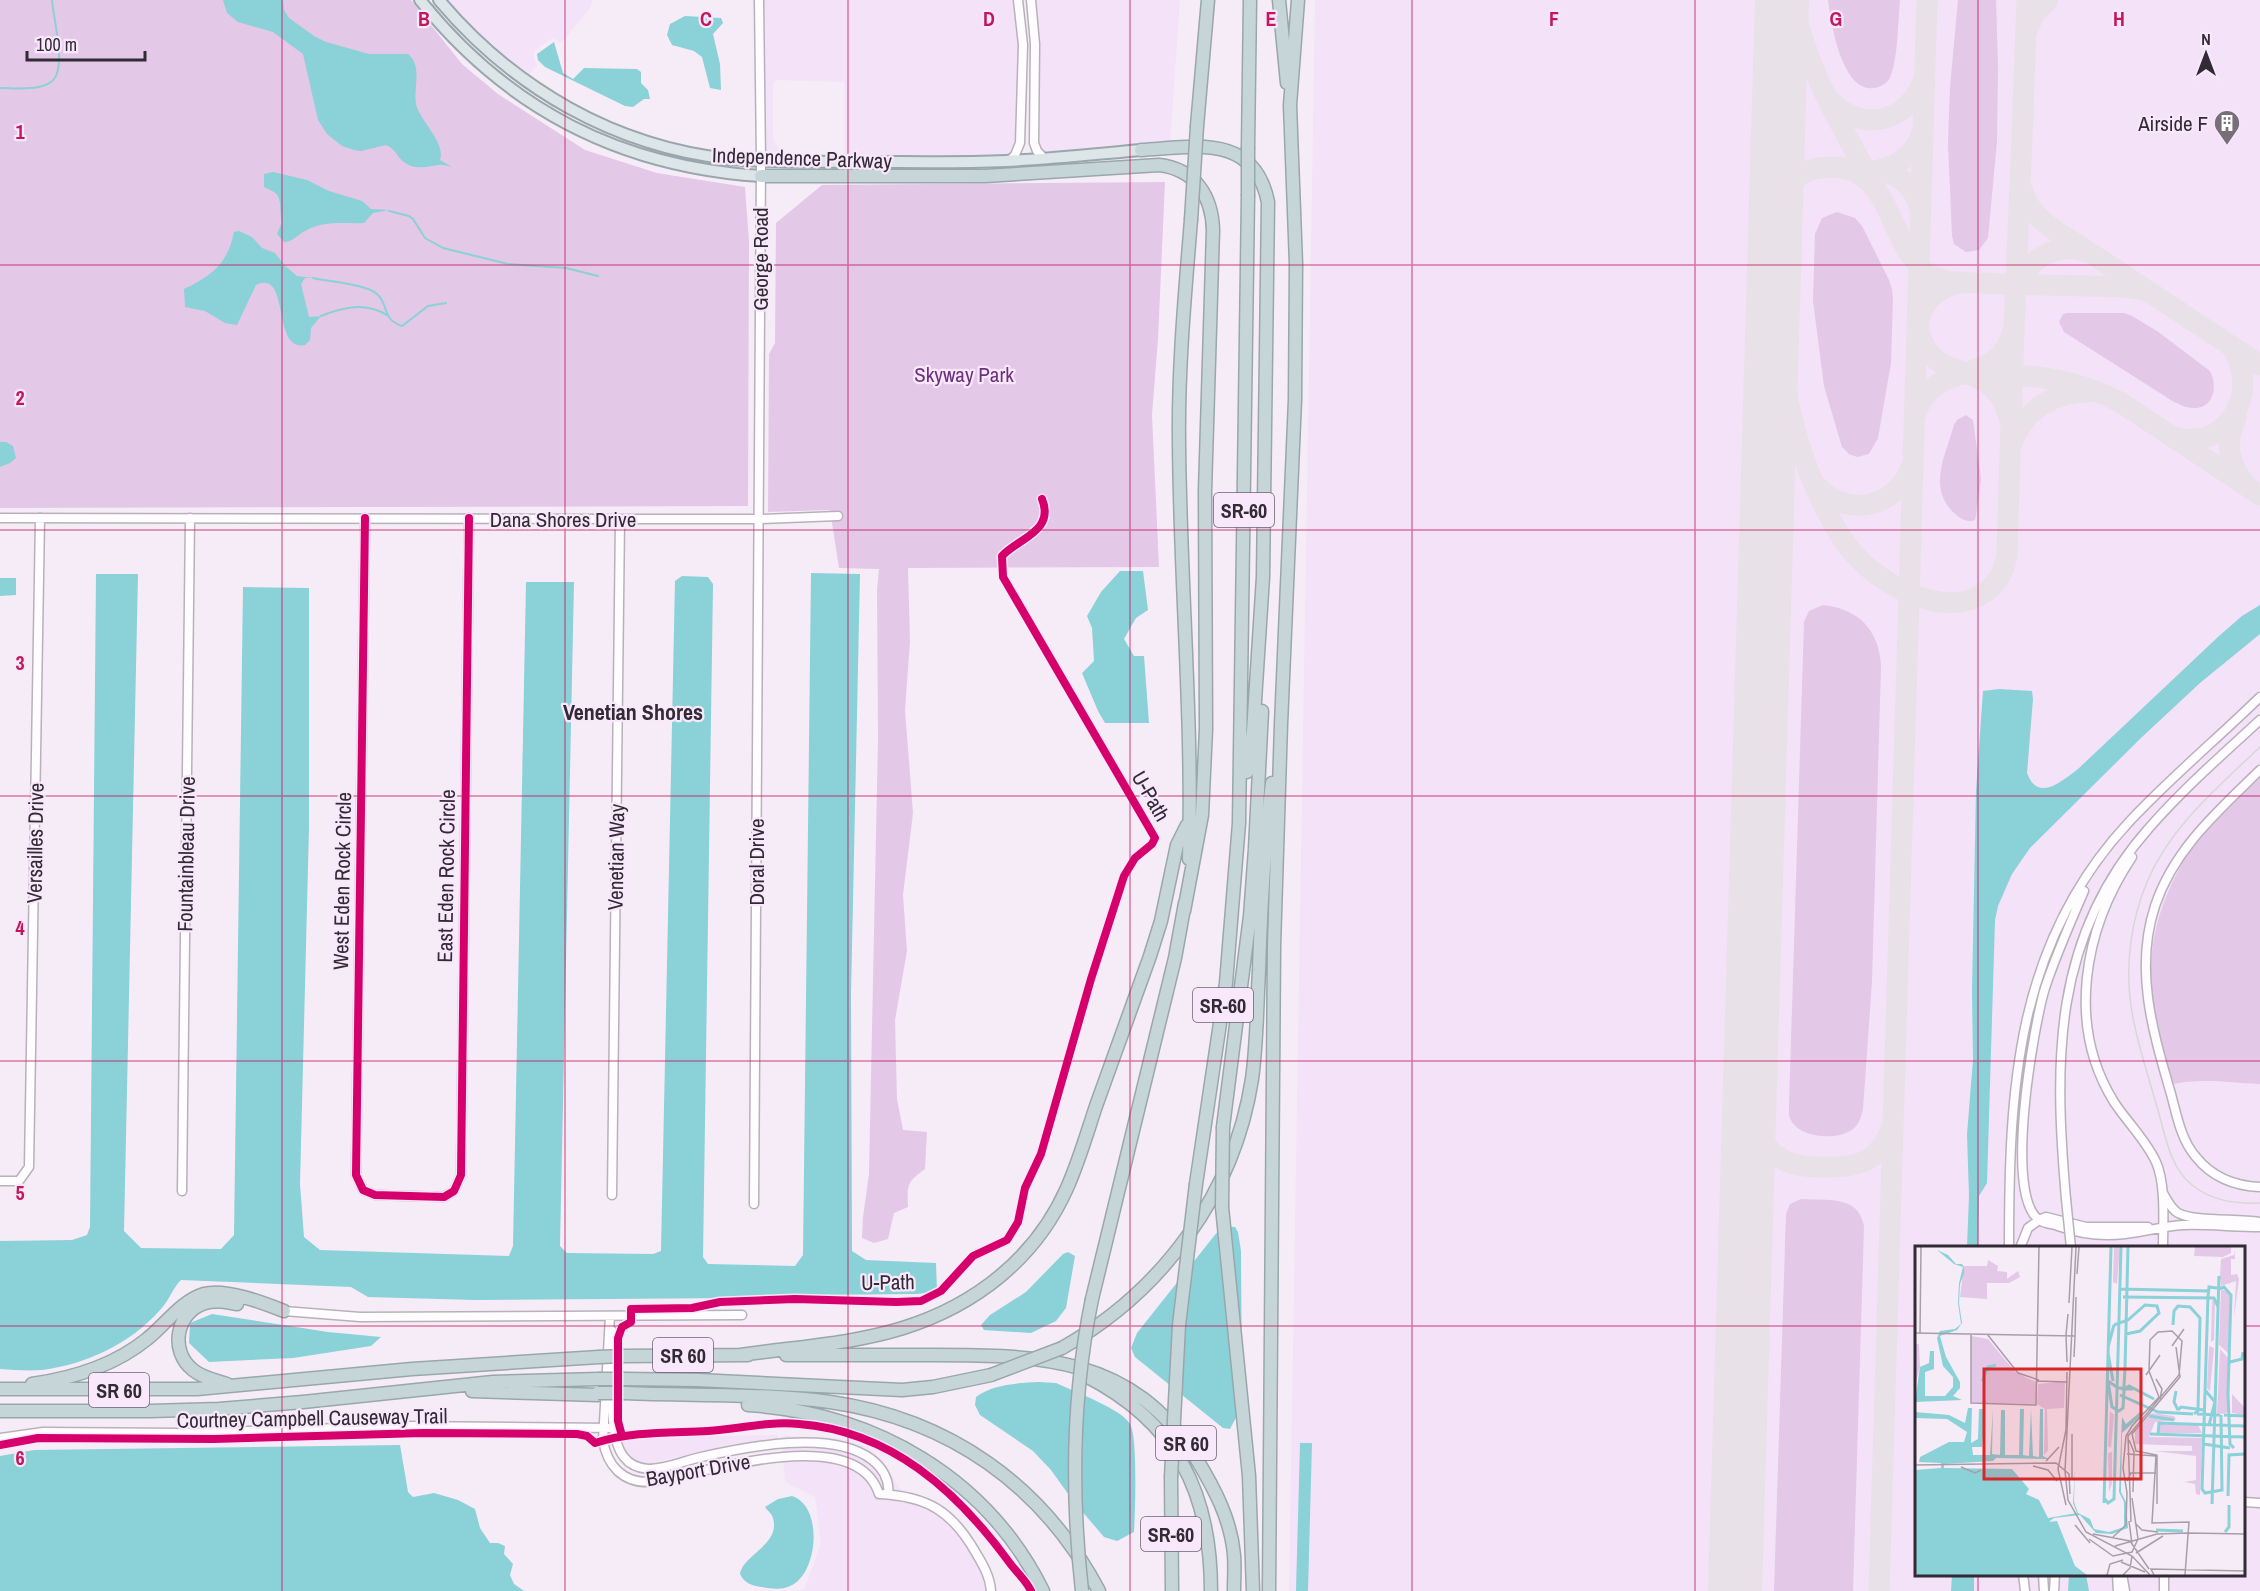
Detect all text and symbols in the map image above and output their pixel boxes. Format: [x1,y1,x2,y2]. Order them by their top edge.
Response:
text: B [418,5,430,32]
text: C [700,5,712,32]
text: D [983,5,995,32]
text: E [1266,5,1277,32]
text: F [1549,5,1559,32]
text: G [1830,5,1842,32]
text: H [2113,5,2125,32]
scale bar [27,24,146,62]
north arrow [2176,24,2236,84]
text: N [2201,28,2211,50]
text: 100 m [36,32,77,57]
building icon: Airside F [2212,108,2242,146]
place label: Airside F [2137,109,2208,138]
text: 1 [15,118,25,145]
street label: Independence Parkway [712,140,893,176]
street label: George Road [746,207,775,311]
park label: Skyway Park [914,360,1014,389]
text: 2 [15,384,25,411]
road number: SR-60 [1214,493,1274,527]
street label: Dana Shores Drive [490,505,636,534]
text: 3 [15,649,25,676]
district label: Venetian Shores [563,697,703,727]
street label: U-Path [1125,766,1177,826]
street label: Fountainbleau Drive [170,776,202,932]
street label: Versailles Drive [19,782,51,904]
street label: East Eden Rock Circle [430,789,462,963]
street label: West Eden Rock Circle [326,792,358,970]
street label: Venetian Way [601,803,631,911]
street label: Doral Drive [742,818,771,906]
text: 4 [15,914,25,941]
road number: SR-60 [1193,988,1253,1022]
text: 5 [15,1179,25,1206]
inset map [1915,1246,2245,1576]
street label: U-Path [861,1267,915,1297]
road number: SR 60 [653,1338,713,1372]
road number: SR 60 [89,1373,149,1407]
street label: Courtney Campbell Causeway Trail [176,1401,448,1435]
road number: SR 60 [1156,1426,1216,1460]
text: 6 [15,1444,25,1471]
street label: Bayport Drive [644,1447,752,1493]
road number: SR-60 [1141,1517,1201,1551]

